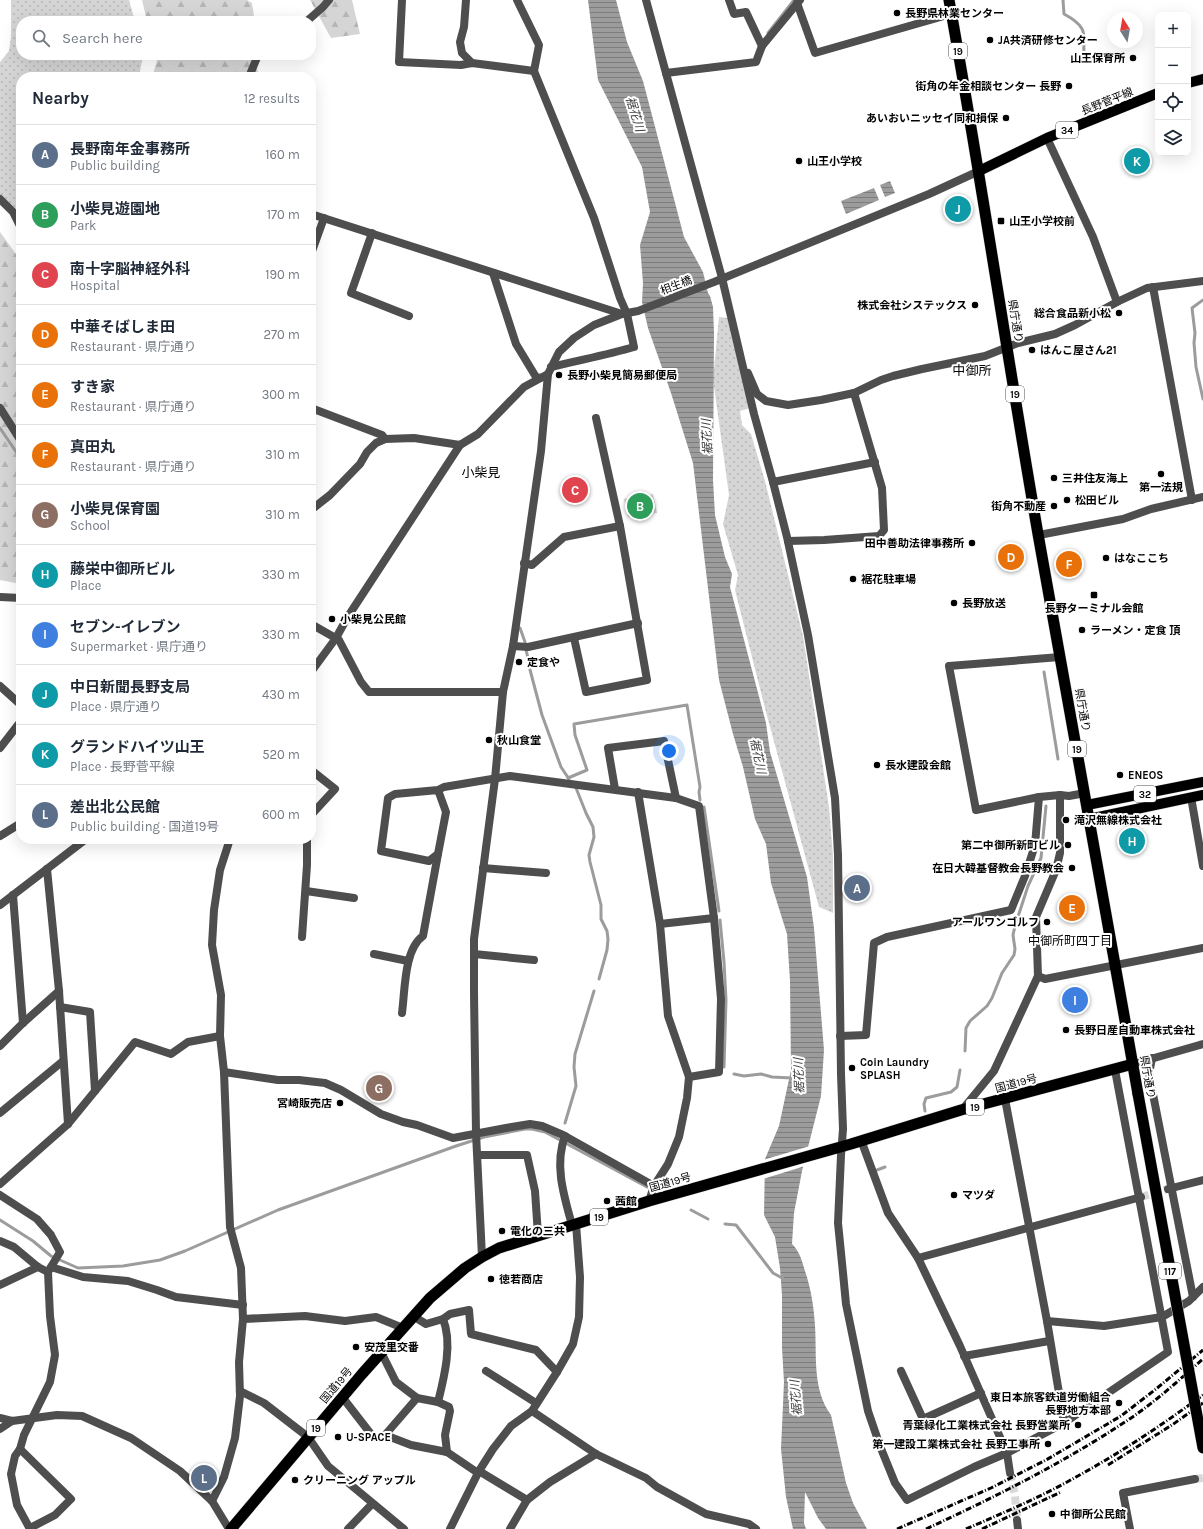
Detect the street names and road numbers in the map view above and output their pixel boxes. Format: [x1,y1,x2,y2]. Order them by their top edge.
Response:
road number: 19 [949,43,967,59]
street label: 長野菅平線 [1079,85,1135,118]
road number: 34 [1056,122,1078,138]
street label: 相生橋 [658,273,694,297]
street label: 県庁通り [1006,298,1025,344]
road number: 19 [1006,386,1024,402]
street label: 県庁通り [1072,687,1093,733]
road number: 19 [1068,741,1086,757]
road number: 32 [1134,786,1156,802]
street label: 県庁通り [1137,1054,1158,1100]
street label: 国道19号 [994,1072,1039,1095]
road number: 19 [966,1099,984,1115]
street label: 国道19号 [648,1170,693,1195]
road number: 19 [590,1209,608,1225]
road number: 117 [1159,1263,1181,1279]
street label: 国道19号 [318,1365,355,1406]
road number: 19 [307,1420,325,1436]

